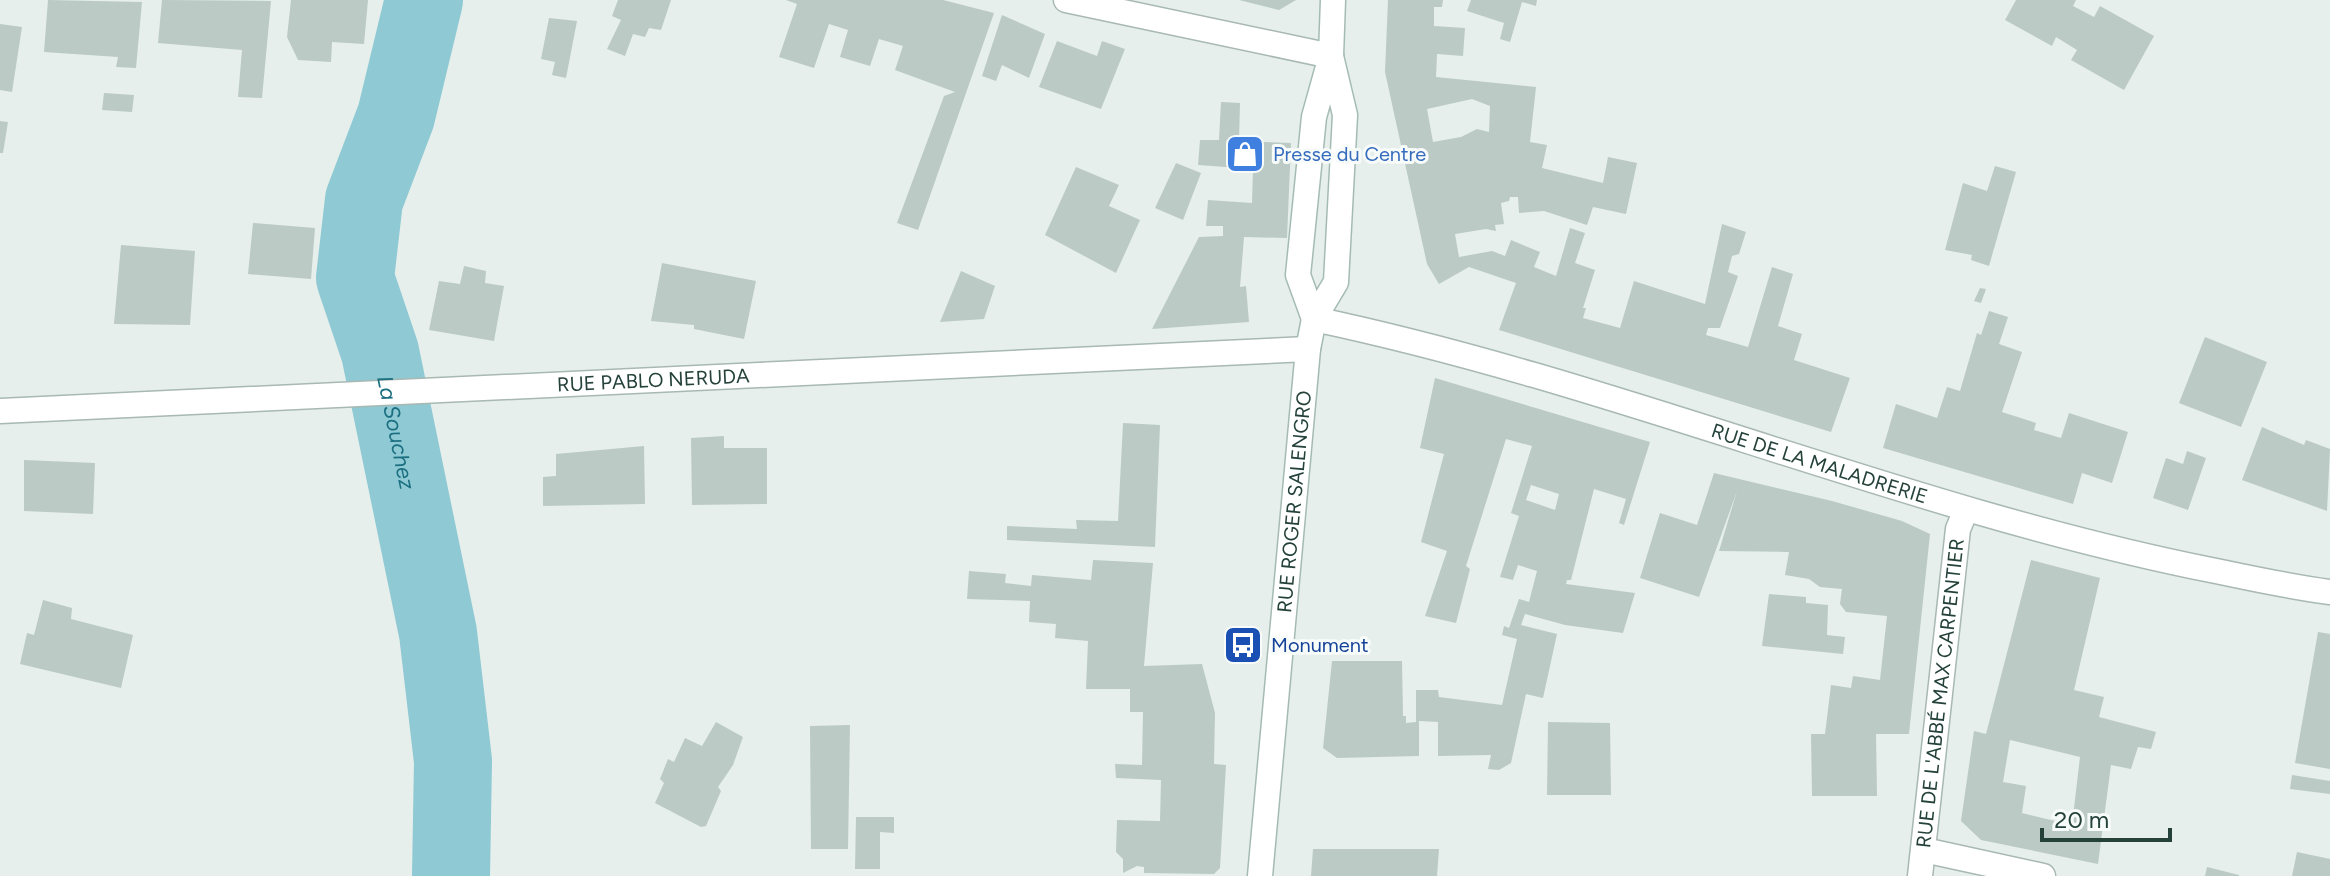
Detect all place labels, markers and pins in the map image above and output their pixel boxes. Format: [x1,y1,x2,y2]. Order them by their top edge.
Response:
shop icon: Presse du Centre [1224,133,1266,175]
place label: Presse du Centre [1273,142,1426,166]
bus stop icon: Monument [1222,624,1264,666]
place label: Monument [1271,633,1369,657]

